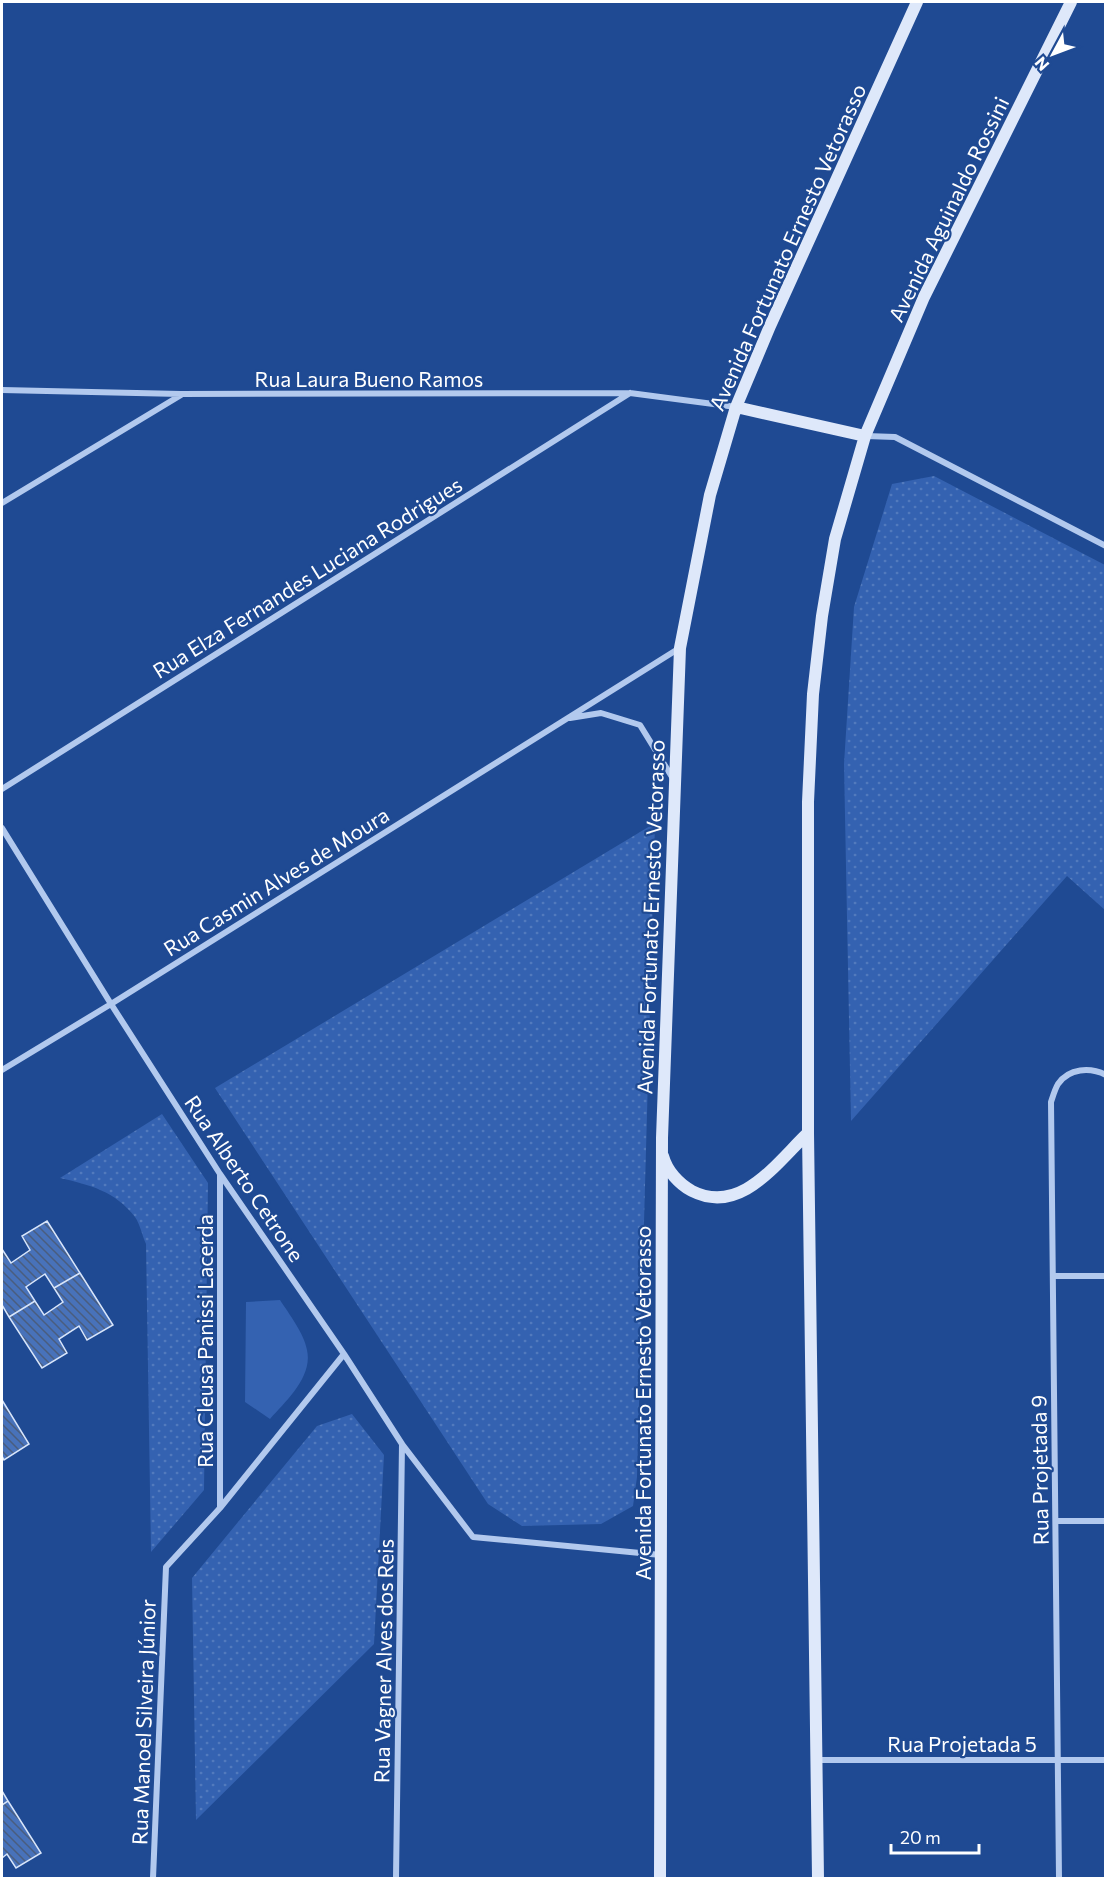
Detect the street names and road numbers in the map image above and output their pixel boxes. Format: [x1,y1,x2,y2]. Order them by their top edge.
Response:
street label: Avenida Fortunato Ernesto Vetorasso [703,80,871,414]
street label: Avenida Aguinaldo Rossini [883,93,1013,325]
street label: Rua Laura Bueno Ramos [255,366,483,391]
street label: Rua Elza Fernandes Luciana Rodrigues [148,471,466,683]
street label: Avenida Fortunato Ernesto Vetorasso [631,739,669,1095]
street label: Rua Casmin Alves de Moura [159,801,393,961]
street label: Rua Alberto Cetrone [180,1090,310,1266]
street label: Rua Cleusa Panissi Lacerda [192,1214,217,1468]
street label: Avenida Fortunato Ernesto Vetorasso [630,1226,655,1580]
street label: Rua Projetada 9 [1025,1395,1053,1545]
street label: Rua Vagner Alves dos Reis [368,1539,398,1783]
street label: Rua Manoel Silveira Júnior [126,1599,160,1845]
street label: Rua Projetada 5 [887,1731,1037,1756]

